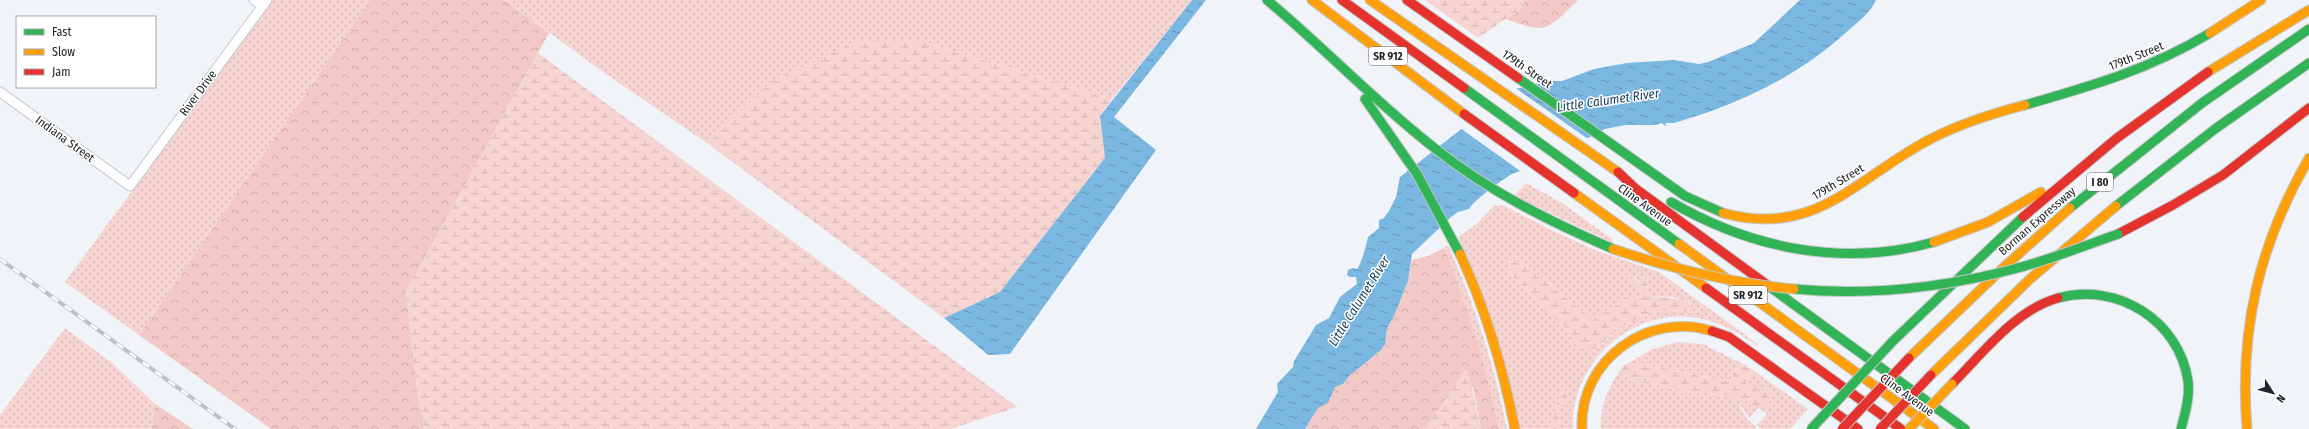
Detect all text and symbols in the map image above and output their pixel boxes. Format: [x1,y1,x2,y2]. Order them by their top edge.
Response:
legend [16,16,156,88]
text: Fast [52,25,71,39]
street label: 179th Street [2107,39,2165,73]
text: Slow [52,45,75,59]
road number: SR 912 [1369,47,1407,65]
street label: 179th Street [1499,47,1555,91]
text: Jam [52,65,70,79]
street label: River Drive [177,67,219,119]
water label: Little Calumet River [1556,85,1661,115]
street label: Indiana Street [33,113,97,165]
street label: 179th Street [1810,161,1866,203]
road number: I 80 [2087,173,2113,191]
street label: Cline Avenue [1615,181,1675,229]
street label: Borman Expressway [1996,183,2079,258]
water label: Little Calumet River [1325,253,1393,349]
road number: SR 912 [1729,286,1767,304]
street label: Cline Avenue [1877,371,1937,419]
north arrow [2253,373,2293,413]
text: N [2273,392,2288,405]

